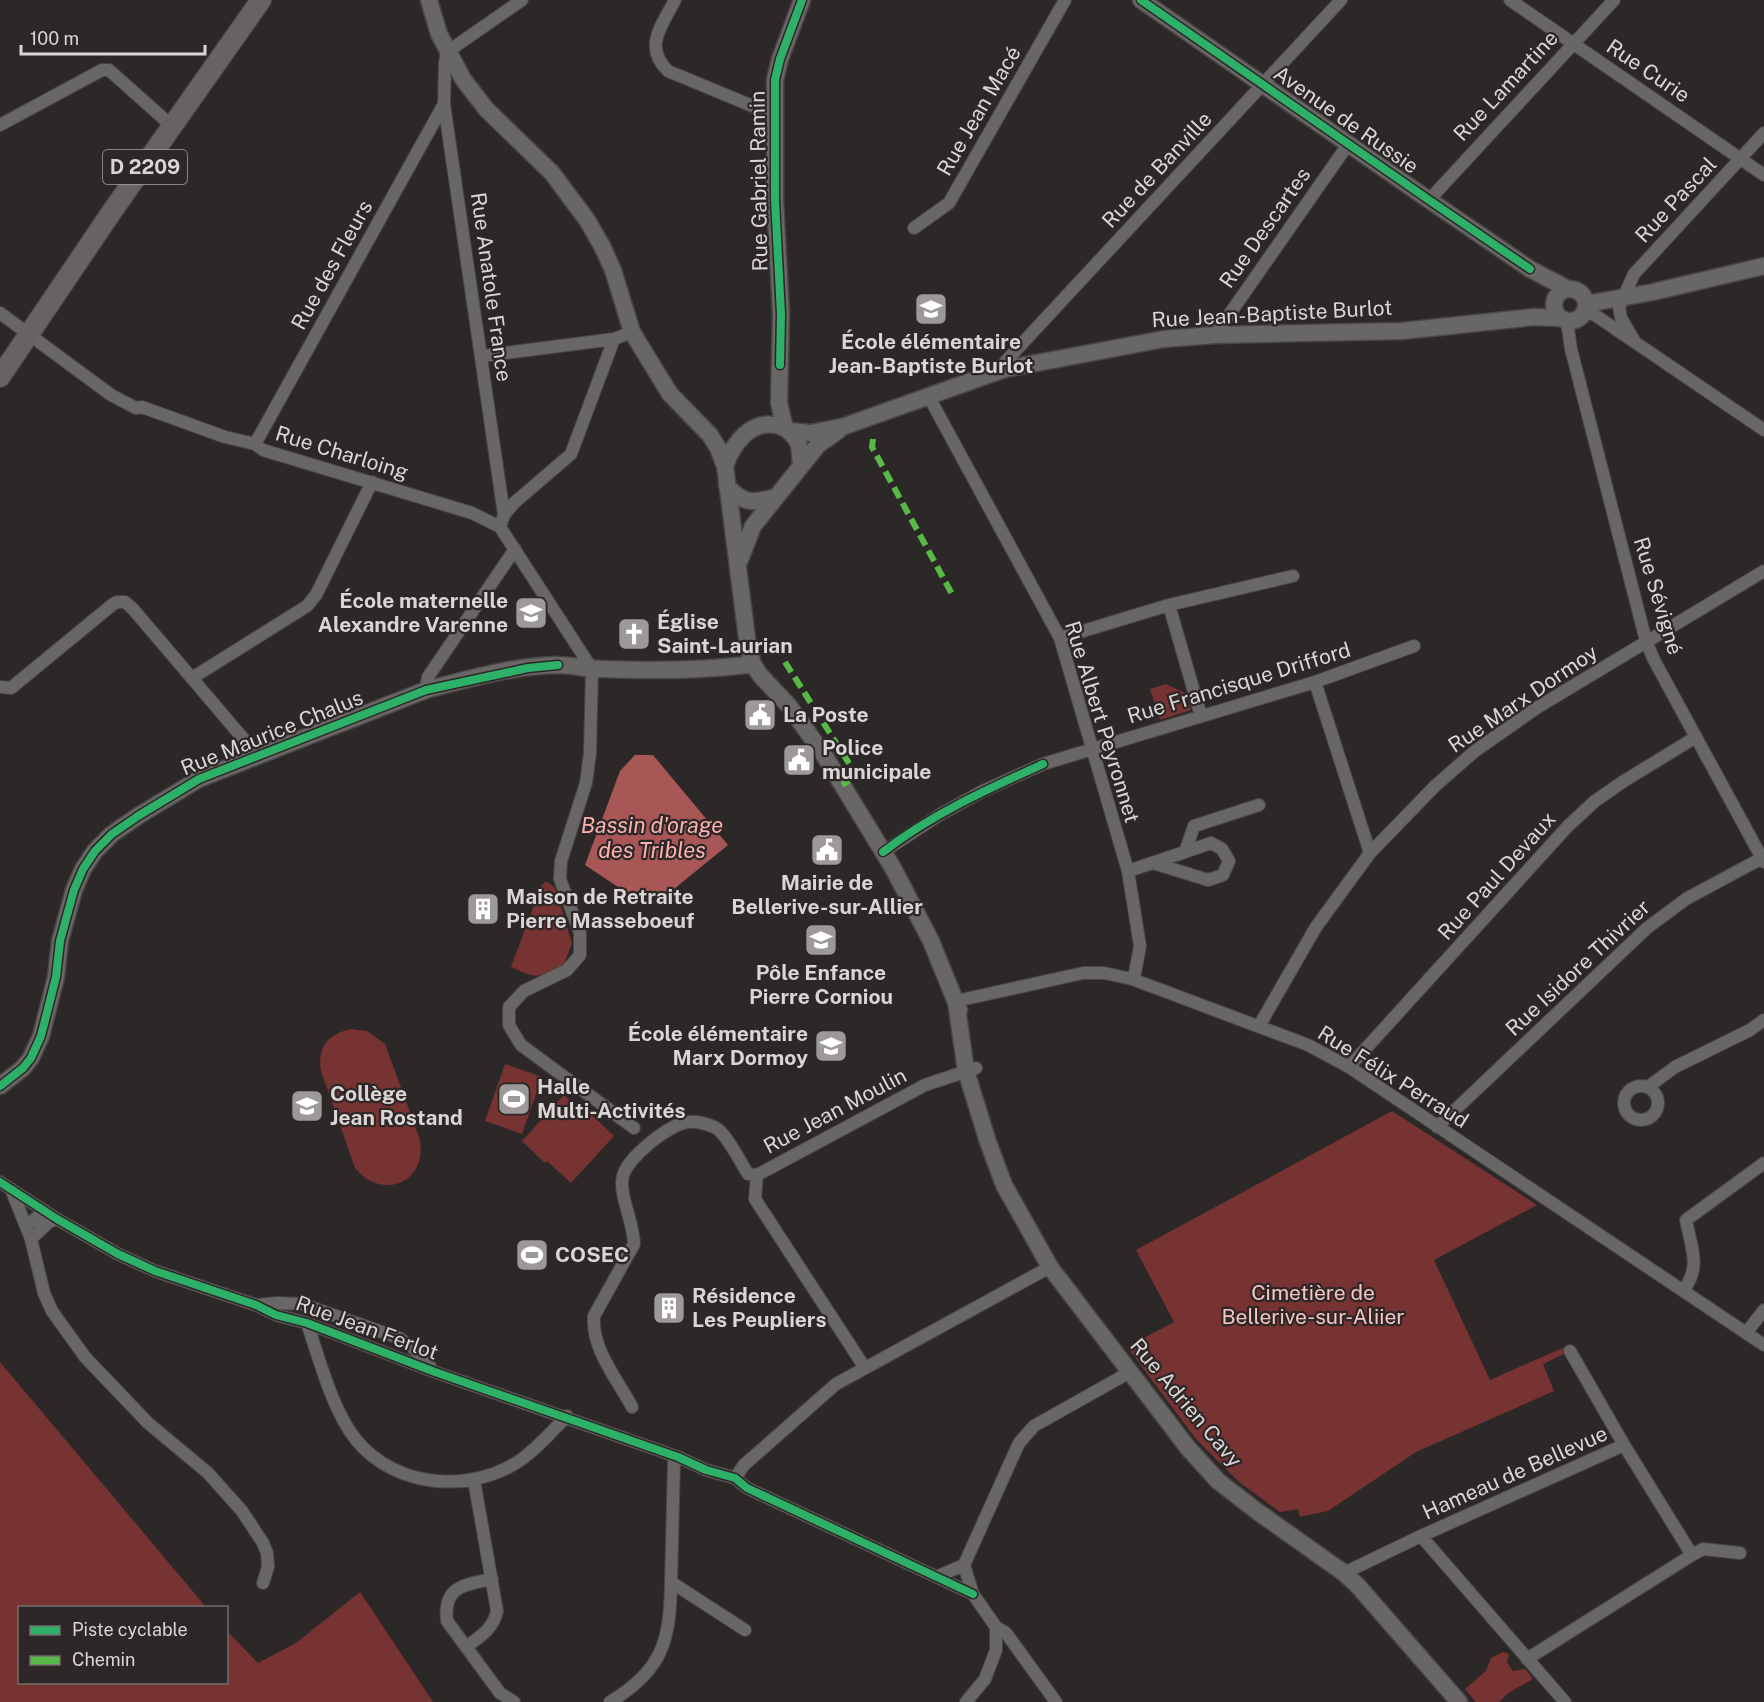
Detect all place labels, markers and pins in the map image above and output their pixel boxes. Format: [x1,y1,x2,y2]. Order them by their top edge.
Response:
school or university icon: École élémentaire Jean-Baptiste Burlot [913,291,949,327]
place label: École élémentaire Jean-Baptiste Burlot [829,329,1033,378]
place label: École maternelle Alexandre Varenne [318,588,508,637]
school or university icon: École maternelle Alexandre Varenne [513,595,549,631]
place label: Église Saint-Laurian [657,609,793,658]
church icon: Église Saint-Laurian [616,616,652,652]
public building icon: La Poste [742,697,778,733]
place label: La Poste [783,702,869,727]
place label: Police municipale [822,735,931,784]
public building icon: Police municipale [781,742,817,778]
public building icon: Mairie de Bellerive-sur-Allier [809,832,845,868]
place label: Mairie de Bellerive-sur-Allier [731,870,923,919]
place label: Maison de Retraite Pierre Masseboeuf [506,884,694,933]
building icon: Maison de Retraite Pierre Masseboeuf [465,891,501,927]
school or university icon: Pôle Enfance Pierre Corniou [803,922,839,958]
place label: Pôle Enfance Pierre Corniou [749,960,893,1009]
place label: École élémentaire Marx Dormoy [628,1021,808,1070]
school or university icon: École élémentaire Marx Dormoy [813,1028,849,1064]
place label: Halle Multi-Activités [537,1074,686,1123]
place label: Collège Jean Rostand [330,1081,463,1130]
sports icon: Halle Multi-Activités [496,1081,532,1117]
school or university icon: Collège Jean Rostand [289,1088,325,1124]
sports icon: COSEC [514,1237,550,1273]
place label: COSEC [555,1242,629,1267]
place label: Résidence Les Peupliers [692,1283,827,1332]
building icon: Résidence Les Peupliers [651,1290,687,1326]

